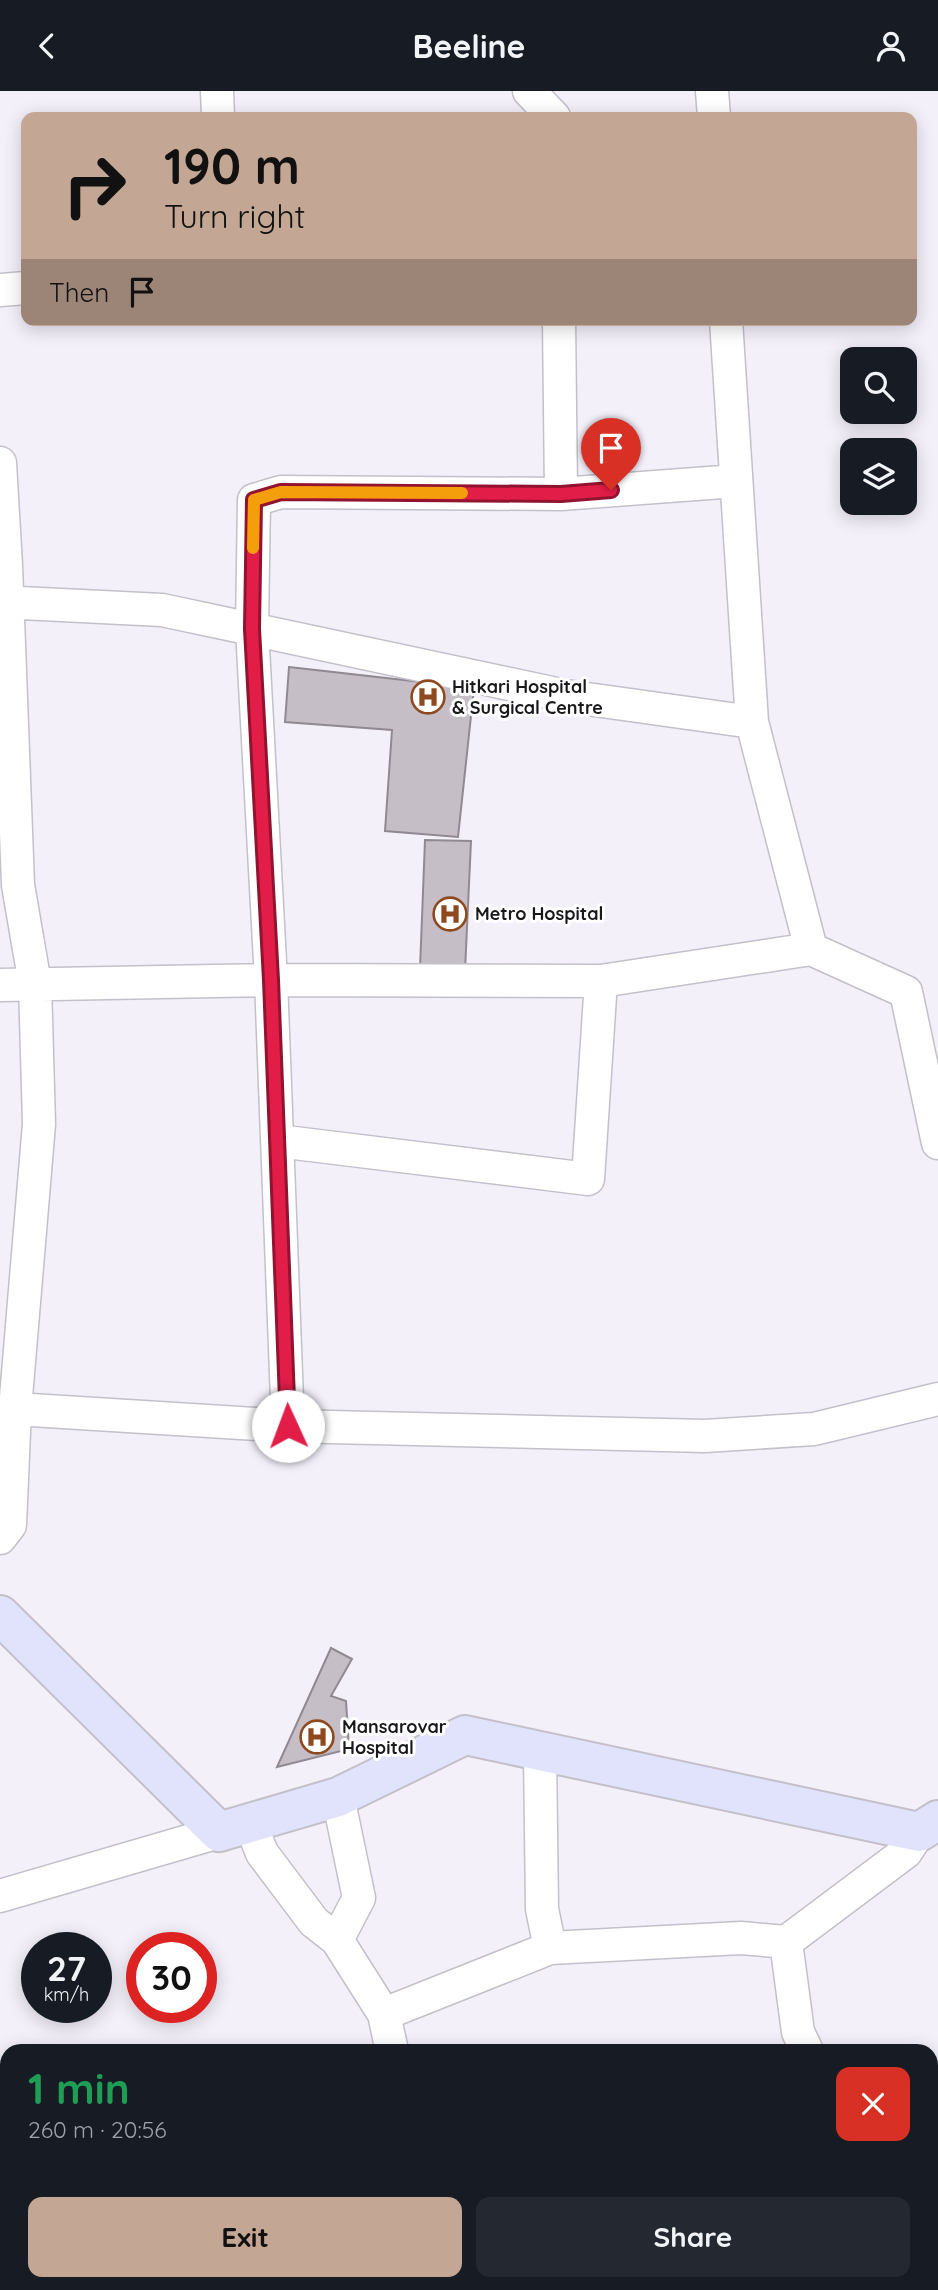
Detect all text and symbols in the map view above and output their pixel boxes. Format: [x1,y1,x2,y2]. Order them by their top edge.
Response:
text: Beeline [413,26,525,66]
icon: back [28,27,66,65]
icon: person [872,27,910,65]
text: 190 m [164,135,300,196]
icon: right [49,140,140,231]
text: Turn right [164,196,305,236]
icon: arrive [123,273,161,311]
text: Then [49,276,109,309]
map controls [840,347,917,515]
button: search [840,347,917,424]
pin [581,418,641,490]
icon: arrive [592,429,630,467]
button: layers [840,438,917,515]
place label: Hitkari Hospital & Surgical Centre [452,675,603,719]
hospital icon: Hitkari Hospital & Surgical Centre [409,678,447,716]
hospital icon: Metro Hospital [431,895,469,933]
place label: Metro Hospital [475,902,603,925]
position arrow [251,1389,325,1463]
place label: Mansarovar Hospital [342,1715,447,1759]
hospital icon: Mansarovar Hospital [298,1718,336,1756]
speed limit sign: 30 [126,1932,217,2023]
text: 27 [47,1946,86,1990]
text: km/h [44,1983,89,2006]
text: 1 min [28,2062,130,2115]
button: close [836,2067,910,2141]
text: 260 m · 20:56 [28,2115,167,2144]
button: Exit [28,2197,462,2277]
button: Share [476,2197,910,2277]

